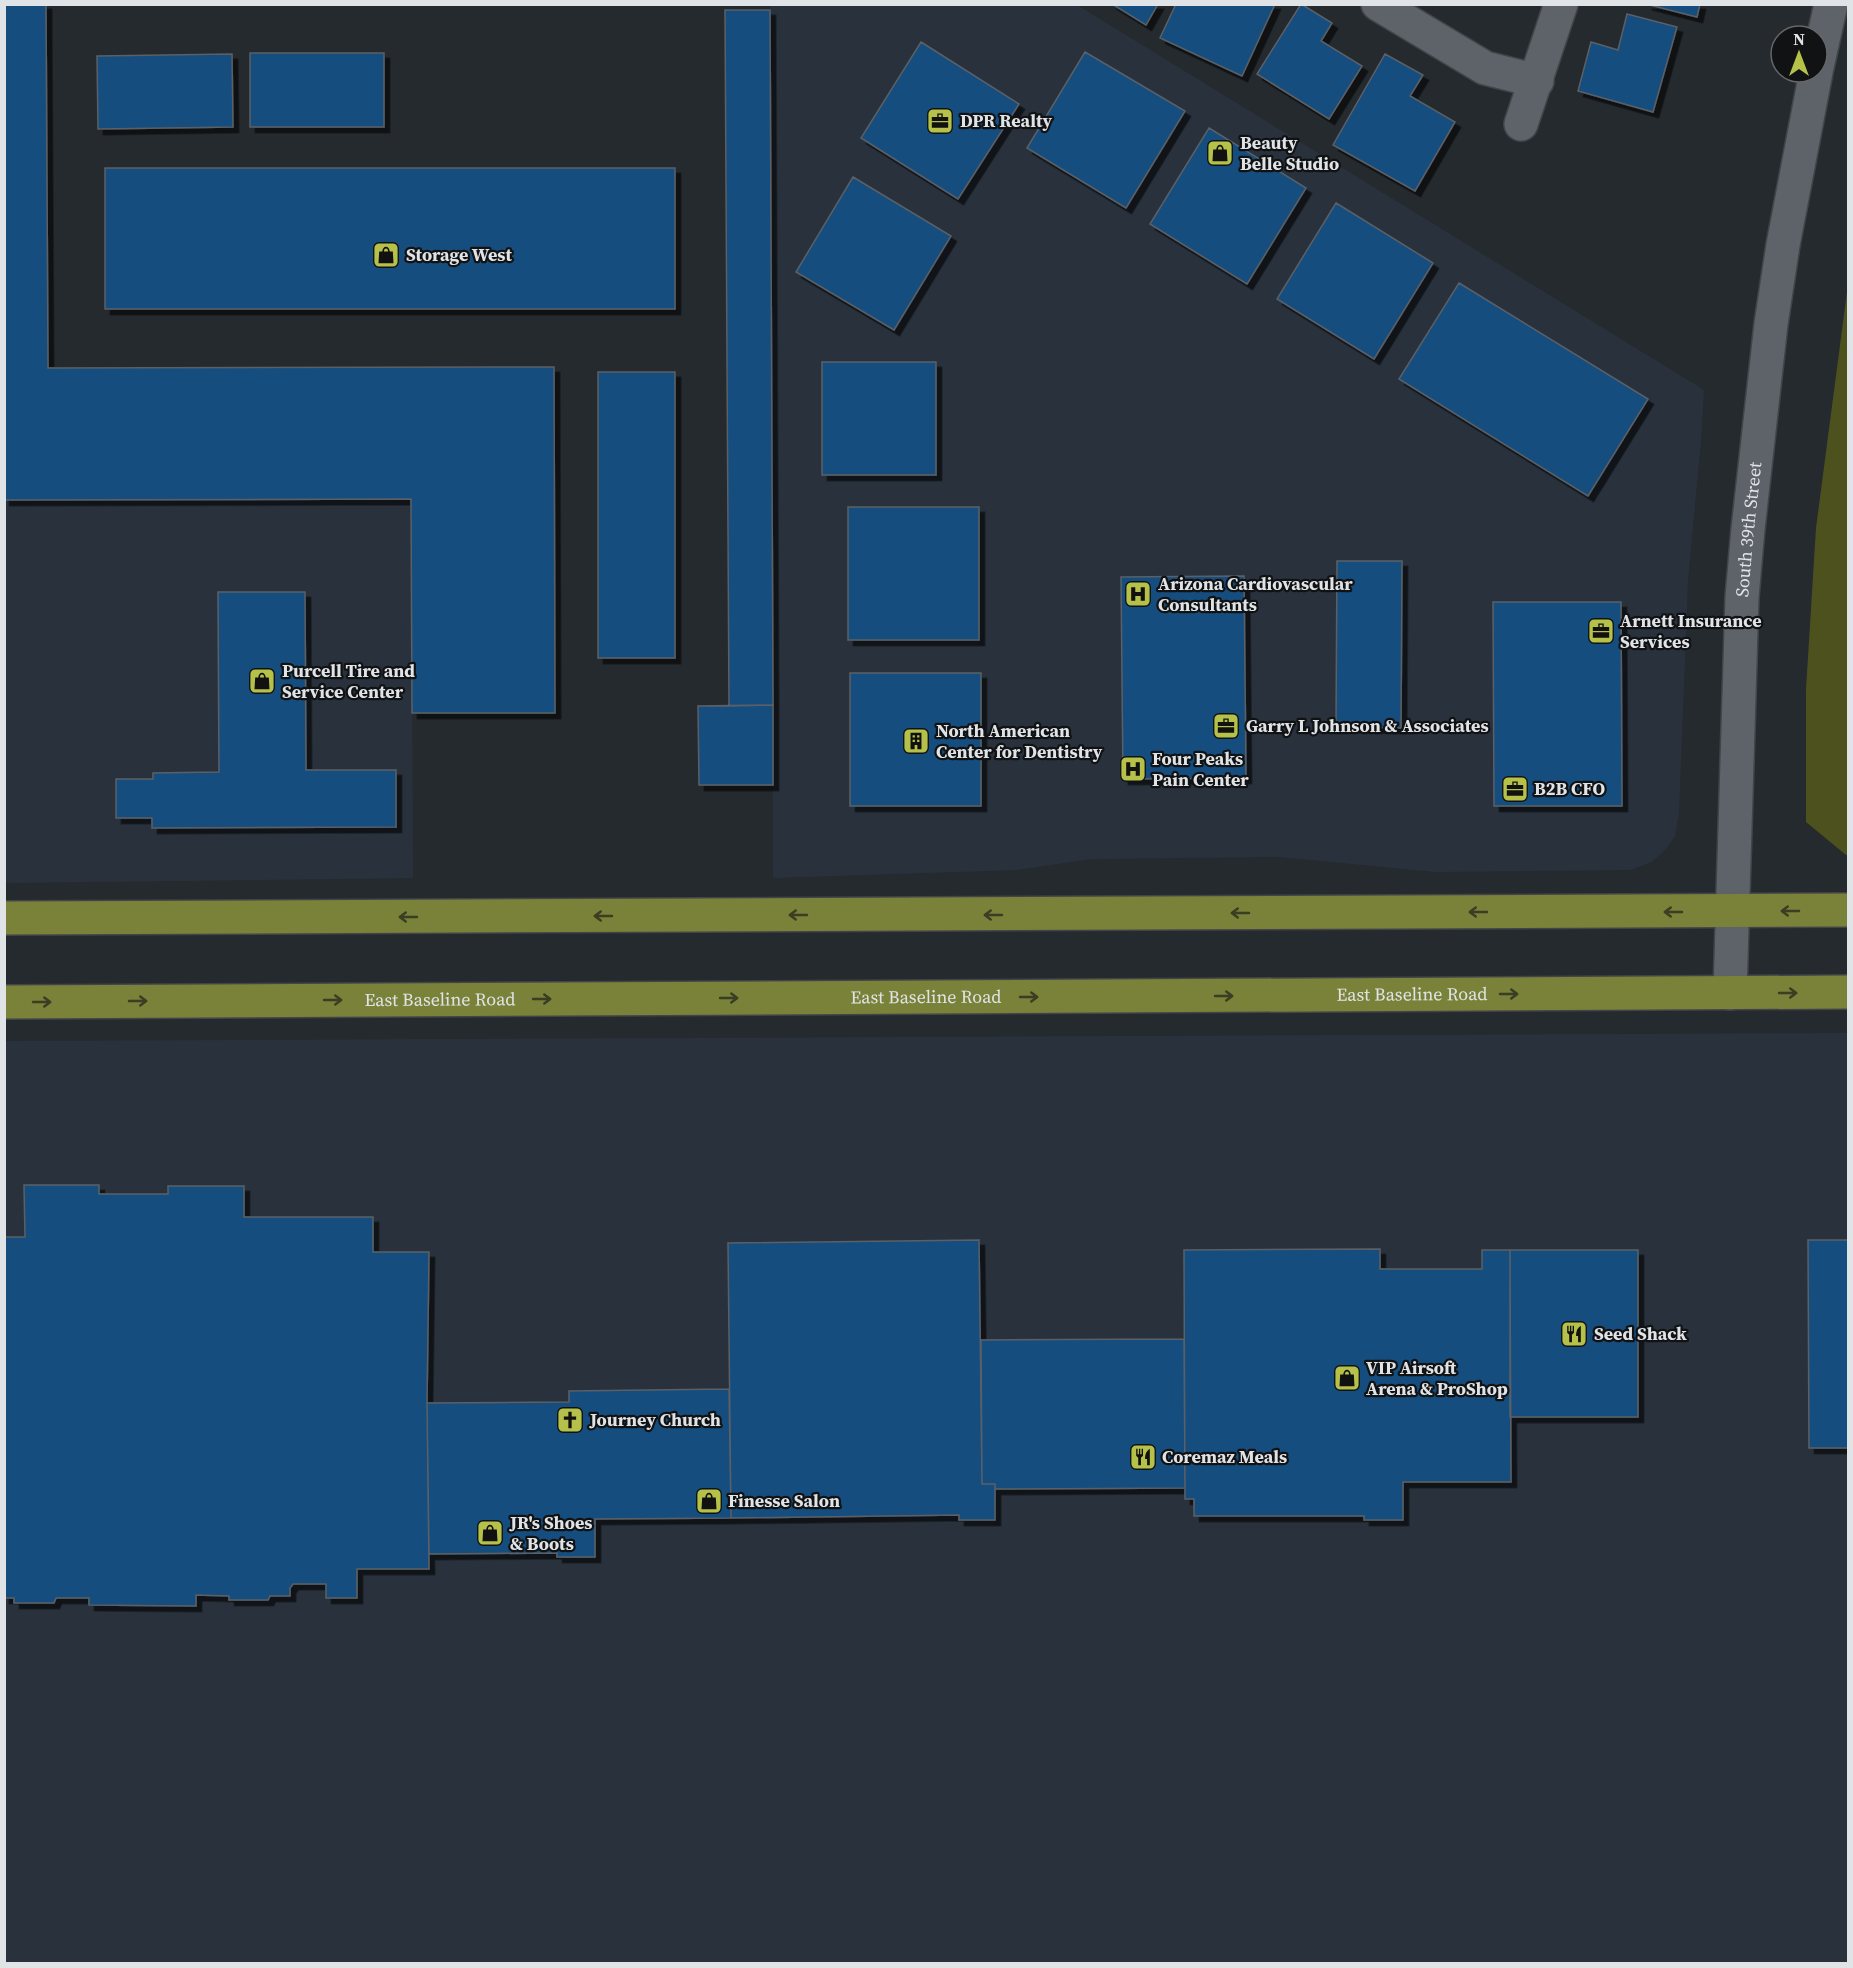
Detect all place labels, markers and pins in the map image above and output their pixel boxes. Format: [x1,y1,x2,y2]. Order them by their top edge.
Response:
office icon: DPR Realty [925,106,955,136]
place label: DPR Realty [960,108,1052,133]
place label: Beauty Belle Studio [1240,130,1339,176]
shop icon: Beauty Belle Studio [1205,138,1235,168]
shop icon: Storage West [371,240,401,270]
place label: Storage West [406,242,512,267]
place label: Arizona Cardiovascular Consultants [1158,571,1353,617]
hospital icon: Arizona Cardiovascular Consultants [1123,579,1153,609]
place label: Arnett Insurance Services [1620,608,1762,654]
office icon: Arnett Insurance Services [1586,616,1616,646]
place label: Purcell Tire and Service Center [282,658,415,704]
shop icon: Purcell Tire and Service Center [247,666,277,696]
office icon: Garry L Johnson & Associates [1211,711,1241,741]
place label: Garry L Johnson & Associates [1246,713,1489,738]
place label: North American Center for Dentistry [936,718,1103,764]
building icon: North American Center for Dentistry [901,726,931,756]
place label: Four Peaks Pain Center [1152,746,1249,792]
hospital icon: Four Peaks Pain Center [1118,754,1148,784]
office icon: B2B CFO [1500,774,1530,804]
place label: B2B CFO [1534,776,1605,801]
restaurant icon: Seed Shack [1559,1319,1589,1349]
place label: Seed Shack [1594,1321,1687,1346]
place label: VIP Airsoft Arena & ProShop [1366,1355,1508,1401]
shop icon: VIP Airsoft Arena & ProShop [1332,1363,1362,1393]
church icon: Journey Church [555,1405,585,1435]
place label: Journey Church [589,1407,721,1432]
restaurant icon: Coremaz Meals [1128,1442,1158,1472]
place label: Coremaz Meals [1162,1444,1287,1469]
shop icon: Finesse Salon [694,1486,724,1516]
place label: Finesse Salon [728,1488,840,1513]
place label: JR's Shoes & Boots [509,1510,593,1556]
shop icon: JR's Shoes & Boots [475,1518,505,1548]

